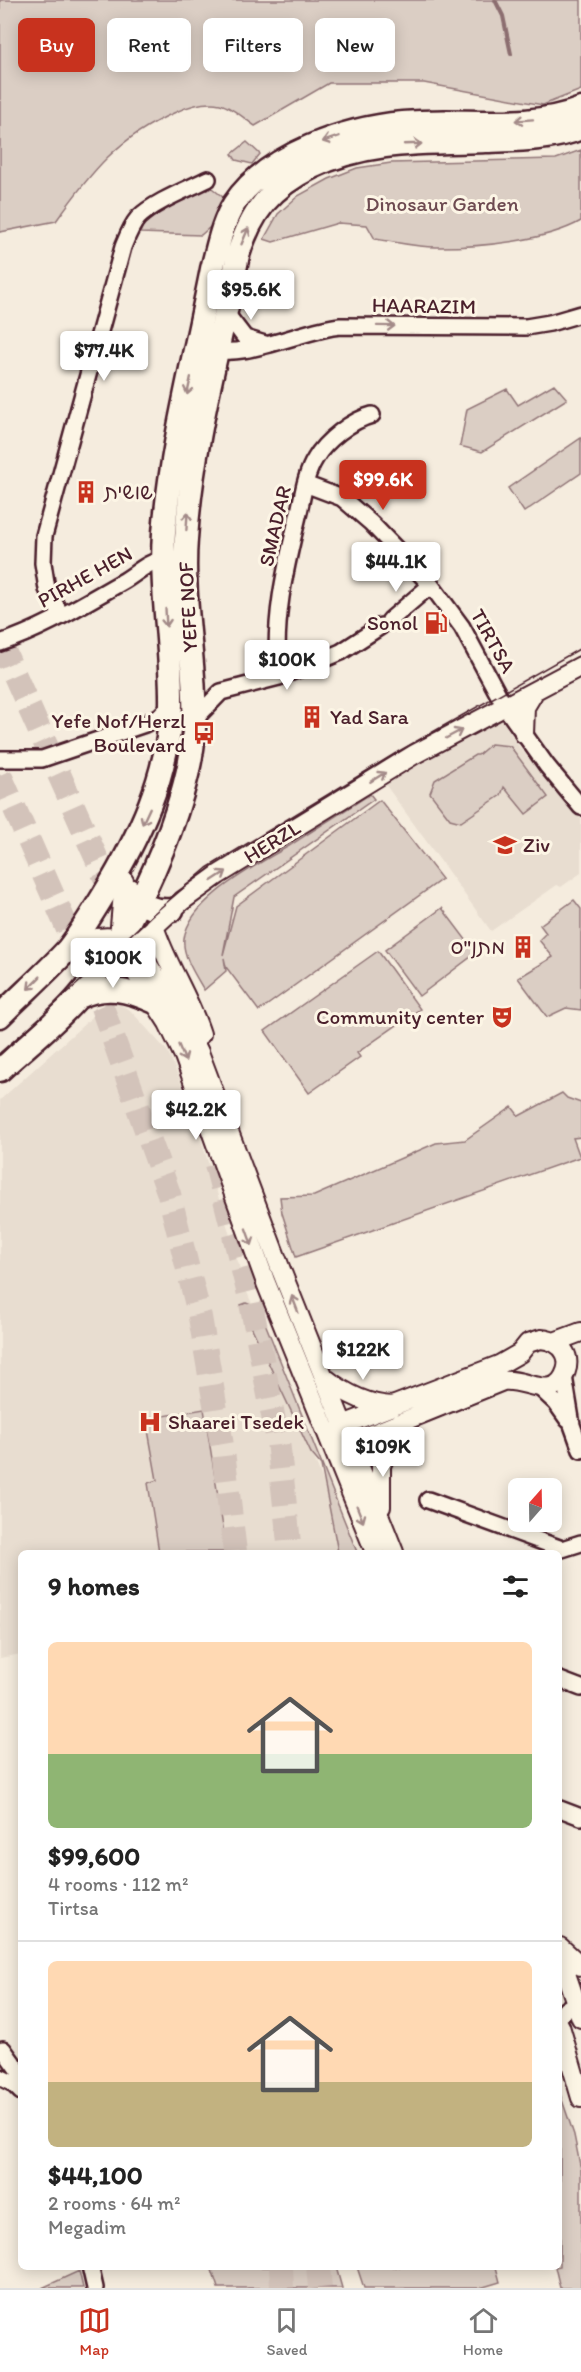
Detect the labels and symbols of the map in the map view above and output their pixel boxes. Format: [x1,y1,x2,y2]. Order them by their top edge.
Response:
one-way arrow [514,115,534,126]
one-way arrow [322,135,341,146]
one-way arrow [403,138,423,150]
park label: Dinosaur Garden [365,191,519,216]
one-way arrow [240,227,251,245]
pin: $95.6K [202,270,300,321]
street label: HAARAZIM [372,292,476,319]
one-way arrow [375,320,395,332]
pin: $77.4K [55,331,153,382]
one-way arrow [182,376,194,395]
pin: $99.6K [334,460,432,511]
building icon: שושית [73,479,99,505]
place label: שושית [103,479,153,504]
street label: SMADAR [253,483,296,569]
one-way arrow [182,512,193,531]
street label: PIRHE HEN [33,540,136,613]
pin: $44.1K [347,542,445,593]
street label: YEFE NOF [173,561,202,653]
street label: TIRTSA [466,604,522,678]
one-way arrow [161,608,172,628]
place label: Sonol [367,610,418,635]
fuel station icon: Sonol [423,610,449,636]
pin: $100K [245,640,329,691]
building icon: Yad Sara [299,704,325,730]
place label: Yad Sara [330,704,409,729]
place label: Yefe Nof/Herzl Boulevard [51,708,186,757]
bus stop icon: Yefe Nof/Herzl Boulevard [191,720,217,746]
one-way arrow [444,728,462,739]
one-way arrow [369,770,386,782]
one-way arrow [139,806,151,824]
street label: HERZL [239,814,305,869]
school or university icon: Ziv [492,832,518,858]
place label: Ziv [523,832,550,857]
one-way arrow [210,869,227,882]
place label: מתנ"ס [450,934,505,959]
building icon: מתנ"ס [510,934,536,960]
pin: $100K [71,938,155,989]
one-way arrow [26,975,41,990]
place label: Community center [316,1004,485,1029]
theatre icon: Community center [489,1004,515,1030]
one-way arrow [177,1044,188,1062]
pin: $42.2K [147,1090,245,1141]
one-way arrow [244,1227,255,1245]
one-way arrow [289,1295,300,1314]
pin: $122K [321,1330,405,1381]
hospital icon: Shaarei Tsedek [137,1409,163,1435]
place label: Shaarei Tsedek [168,1409,304,1434]
pin: $109K [341,1427,425,1478]
north arrow [508,1478,562,1532]
one-way arrow [355,1504,366,1523]

